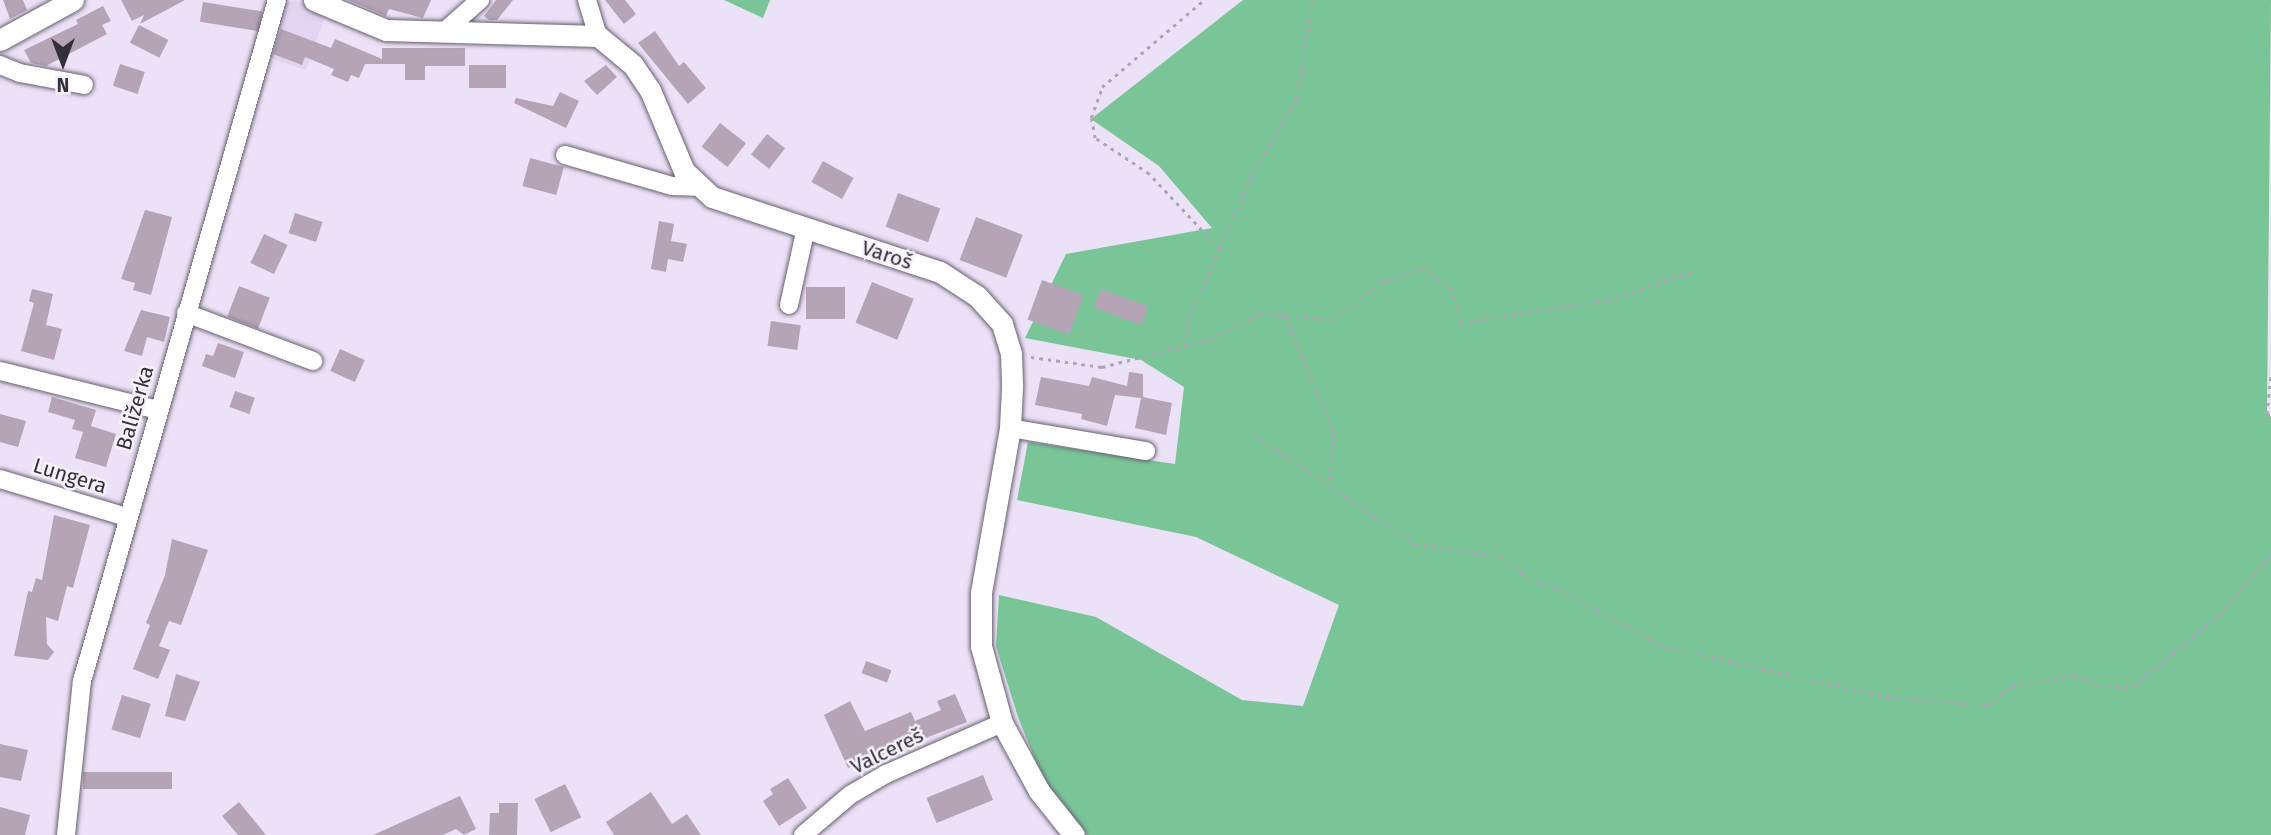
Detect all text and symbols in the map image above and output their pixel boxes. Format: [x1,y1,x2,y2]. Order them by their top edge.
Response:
north arrow [28,28,98,98]
text: N [57,73,69,96]
street label: Varoš [858,235,916,275]
street label: Baližerka [111,363,159,453]
street label: Lungera [30,453,110,499]
street label: Valcereš [846,723,928,779]

